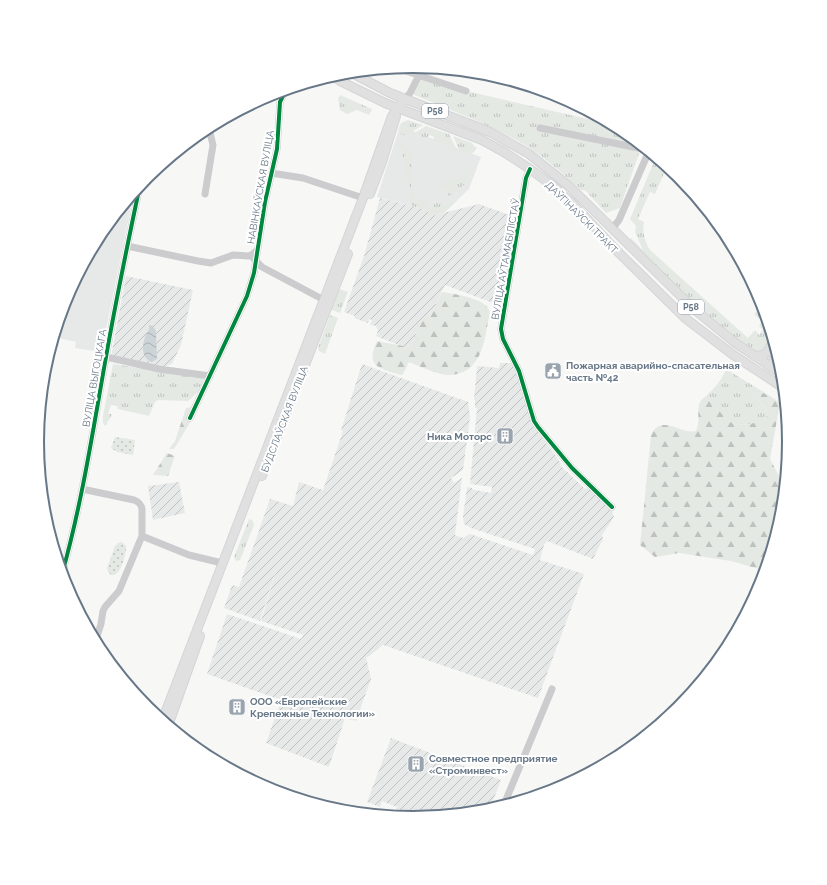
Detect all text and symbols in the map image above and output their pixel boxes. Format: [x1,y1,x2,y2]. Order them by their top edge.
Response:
road number: Р58 [422,104,448,118]
street label: НАВІНКАЎСКАЯ ВУЛІЦА [245,129,276,245]
street label: ДАЎГІНАЎСКІ ТРАКТ [543,179,620,256]
street label: ВУЛІЦА АЎТАМАБІЛІСТАЎ [489,197,522,321]
road number: Р58 [678,300,704,314]
street label: ВУЛІЦА ВЫГОЦКАГА [80,328,109,428]
place label: Пожарная аварийно-спасательная часть №42 [566,360,740,383]
public building icon: Пожарная аварийно-спасательная часть №42 [543,361,563,381]
street label: БУДСЛАЎСКАЯ ВУЛІЦА [259,364,310,474]
building icon: Ника Моторс [495,426,515,446]
place label: Ника Моторс [427,431,492,442]
place label: ООО «Европейские Крепежные Технологии» [250,696,376,719]
building icon: ООО «Европейские Крепежные Технологии» [227,697,247,717]
place label: Совместное предприятие «Строминвест» [429,753,558,776]
building icon: Совместное предприятие «Строминвест» [406,754,426,774]

